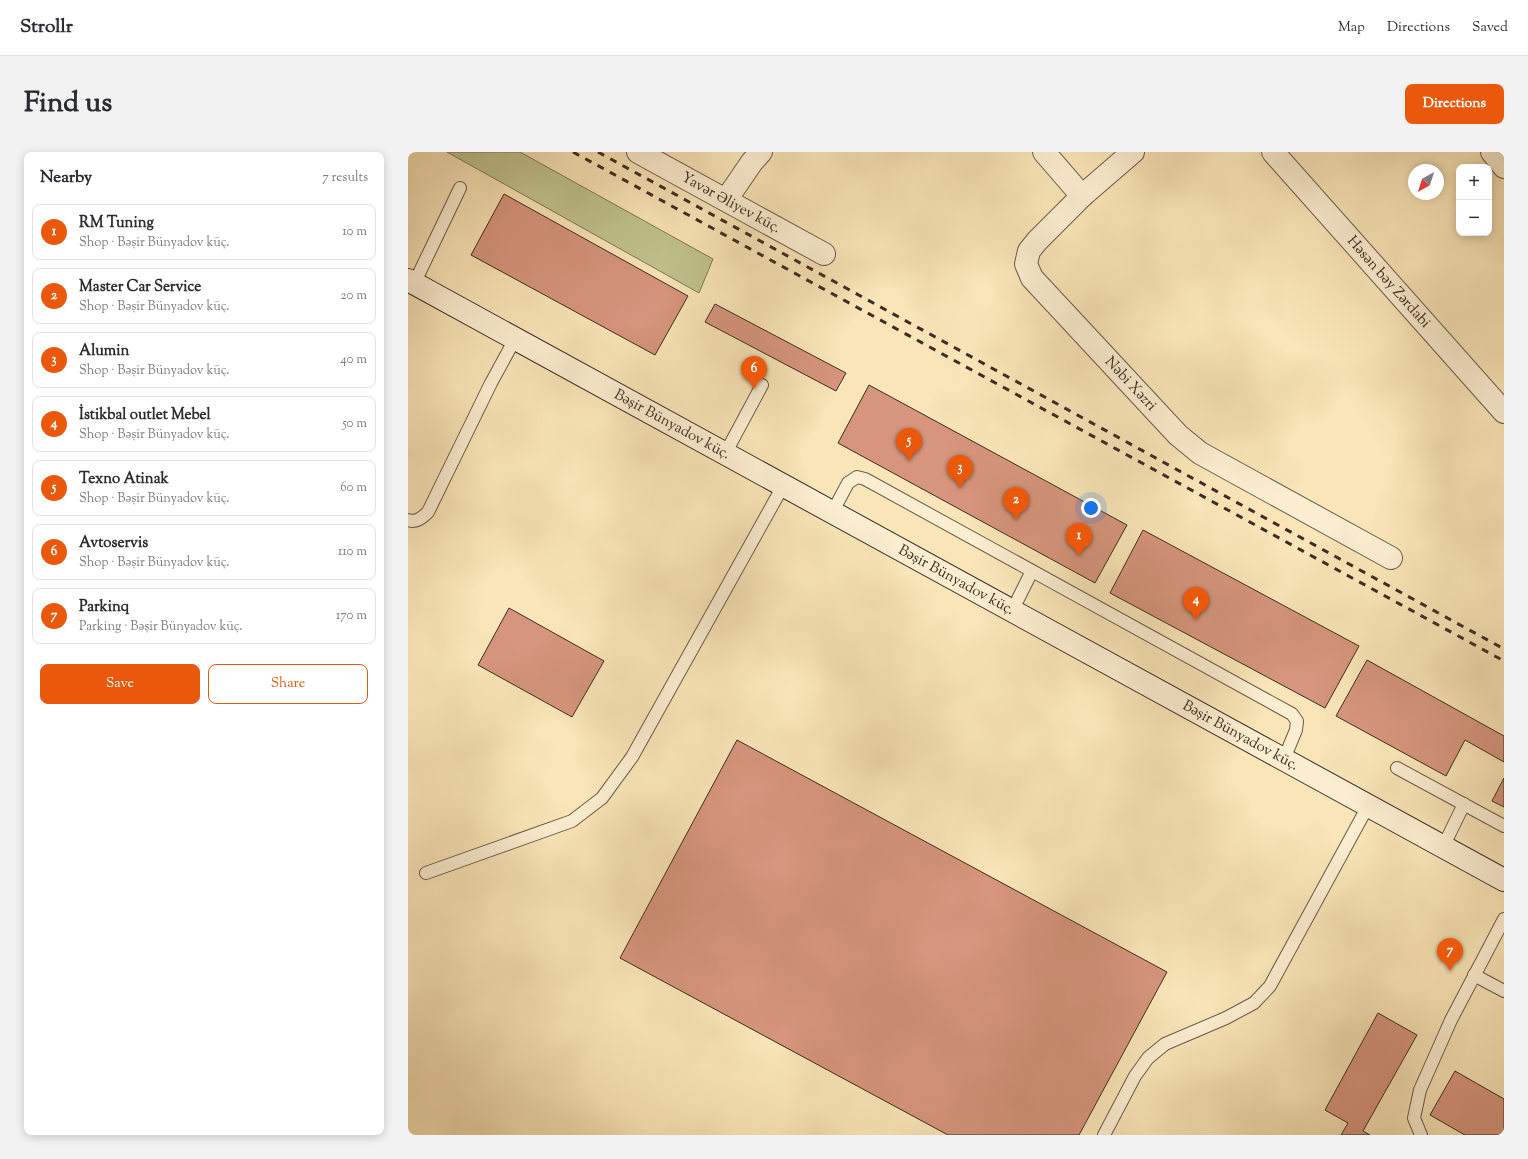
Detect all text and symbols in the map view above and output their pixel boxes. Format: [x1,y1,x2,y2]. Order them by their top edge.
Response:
text: Strollr [20,14,73,41]
text: Map [1338,18,1365,38]
text: Directions [1387,18,1450,38]
text: Saved [1472,18,1508,38]
text: Find us [24,84,112,124]
button: Directions [1405,84,1504,124]
north arrow [1408,164,1444,200]
map controls [1456,164,1492,236]
button: + [1456,164,1492,200]
text: Nearby [40,166,92,190]
street label: Yavər Əliyev küç. [677,167,785,239]
text: 7 results [322,169,368,187]
button: − [1456,200,1492,236]
text: RM Tuning [79,213,154,234]
text: 1 [52,223,56,241]
text: 10 m [342,223,367,241]
street label: Həsən bəy Zərdabi [1342,231,1435,333]
text: Shop · Bəşir Bünyadov küç. [79,234,230,252]
text: Master Car Service [79,277,201,298]
text: 2 [51,287,57,305]
text: 20 m [341,287,367,305]
text: Shop · Bəşir Bünyadov küç. [79,298,230,316]
text: Alumin [79,341,129,362]
text: 3 [51,351,57,369]
text: 40 m [340,351,367,369]
street label: Nəbi Xəzri [1100,352,1161,416]
pin: 6 [741,356,767,389]
text: Shop · Bəşir Bünyadov küç. [79,362,230,380]
street label: Bəşir Bünyadov küç. [610,384,734,465]
text: İstikbal outlet Mebel [79,405,211,426]
text: 4 [51,415,57,433]
text: 50 m [342,415,367,433]
text: Shop · Bəşir Bünyadov küç. [79,426,230,444]
pin: 5 [896,428,922,461]
pin: 3 [947,455,973,488]
text: Texno Atinak [79,469,169,490]
text: 5 [52,479,56,497]
text: 60 m [340,479,367,497]
pin: 2 [1003,487,1029,520]
text: Shop · Bəşir Bünyadov küç. [79,490,230,508]
your location [1081,498,1101,518]
pin: 1 [1066,523,1092,556]
text: Avtoservis [79,533,148,554]
street label: Bəşir Bünyadov küç. [894,540,1018,620]
text: 6 [51,543,57,561]
text: 110 m [338,543,367,561]
text: Shop · Bəşir Bünyadov küç. [79,554,230,572]
pin: 4 [1183,587,1209,620]
text: Parkinq [79,597,129,618]
text: 7 [51,607,57,625]
text: 170 m [336,607,367,625]
text: Parking · Bəşir Bünyadov küç. [79,618,243,636]
button: Save [40,664,200,704]
button: Share [208,664,368,704]
street label: Bəşir Bünyadov küç. [1179,695,1302,776]
pin: 7 [1437,938,1463,971]

